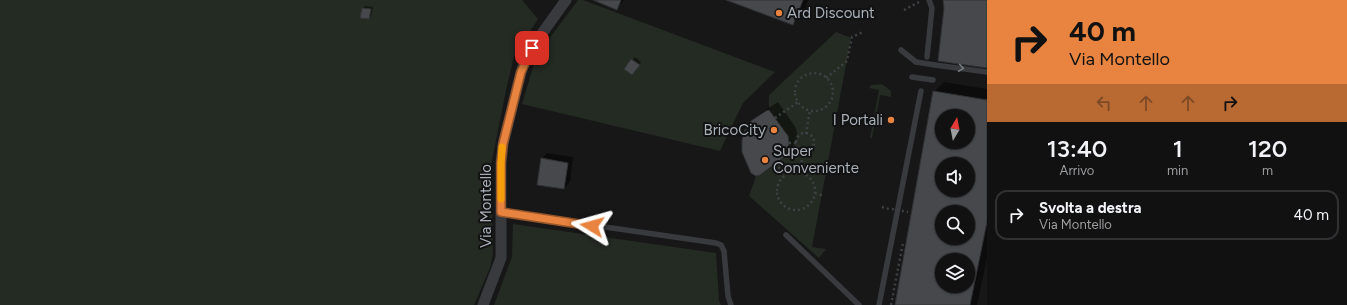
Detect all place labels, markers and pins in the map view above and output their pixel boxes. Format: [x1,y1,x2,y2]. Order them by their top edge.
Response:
place label: Ard Discount [787,4,875,22]
marker: Ard Discount [774,8,784,18]
pin [515,31,549,65]
place label: I Portali [833,111,883,129]
marker: I Portali [886,115,896,125]
place label: BricoCity [704,121,766,139]
marker: BricoCity [769,125,779,135]
place label: Super Conveniente [773,142,859,177]
marker: Super Conveniente [760,155,770,165]

